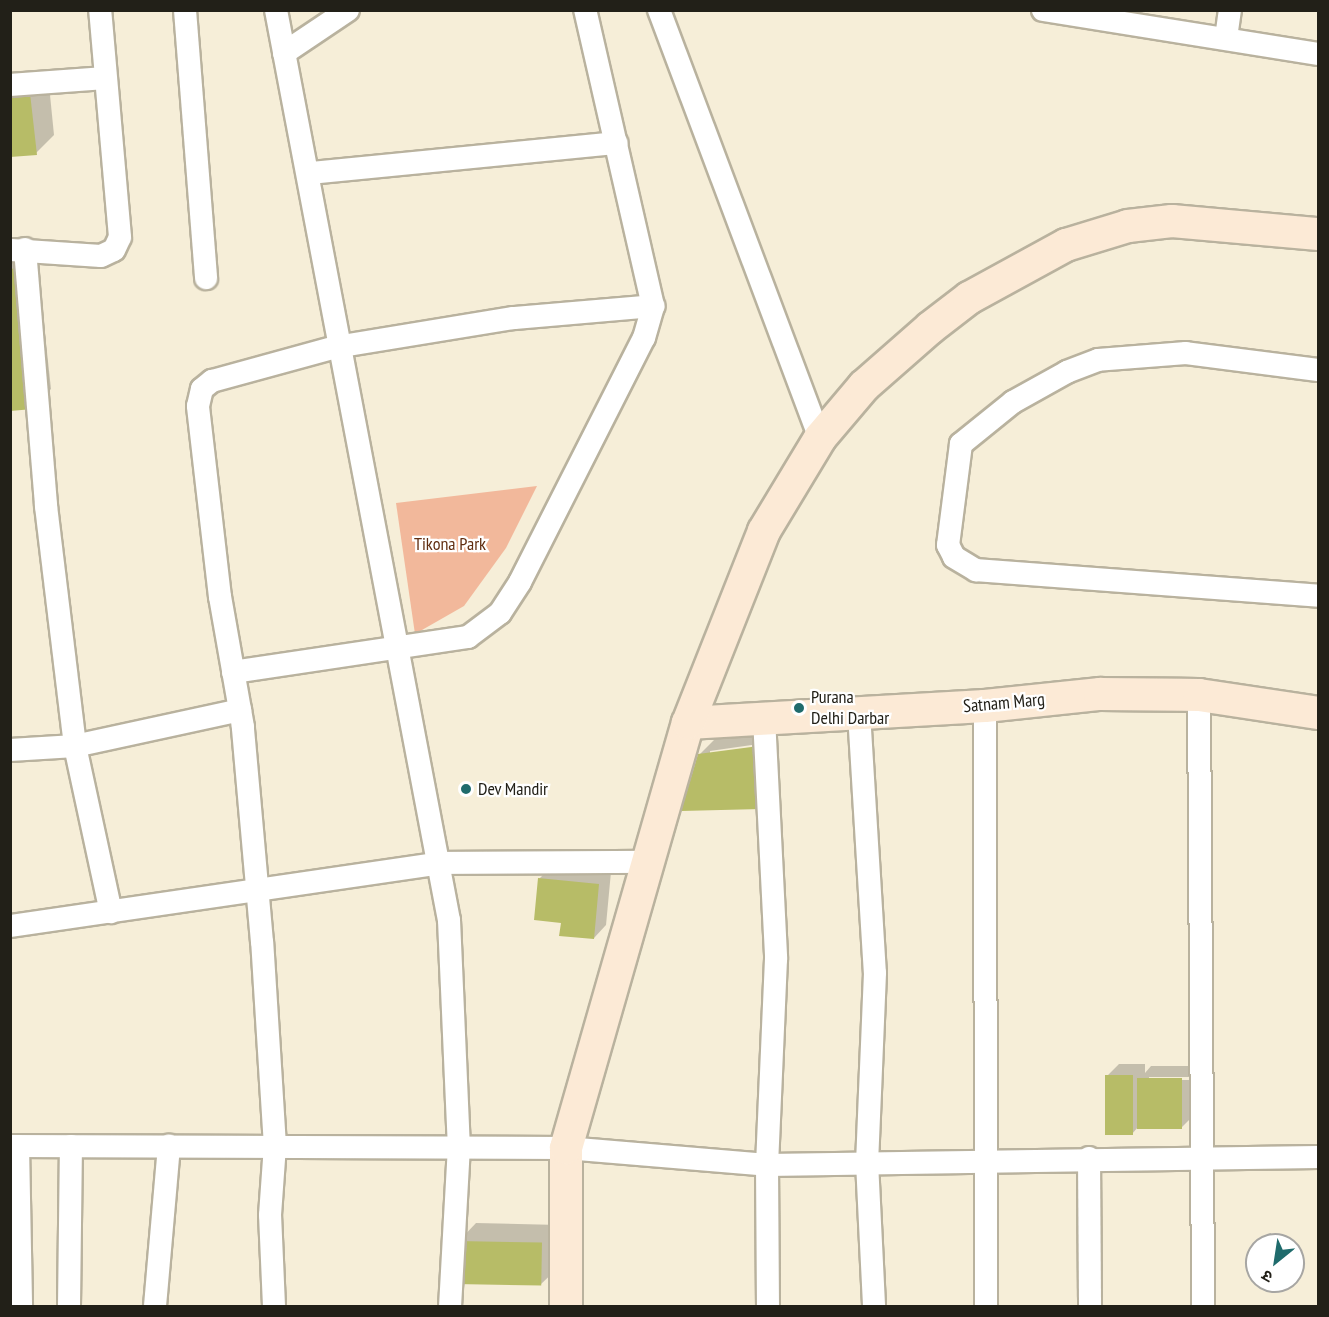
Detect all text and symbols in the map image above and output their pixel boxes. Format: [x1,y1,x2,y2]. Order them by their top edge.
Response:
park label: Tikona Park [414,533,486,555]
place label: Purana Delhi Darbar [811,687,889,730]
street label: Satnam Marg [962,689,1046,717]
marker: Purana Delhi Darbar [792,701,806,715]
place label: Dev Mandir [478,778,549,800]
marker: Dev Mandir [459,782,473,796]
north arrow [1245,1233,1305,1293]
text: उ [1258,1266,1276,1288]

